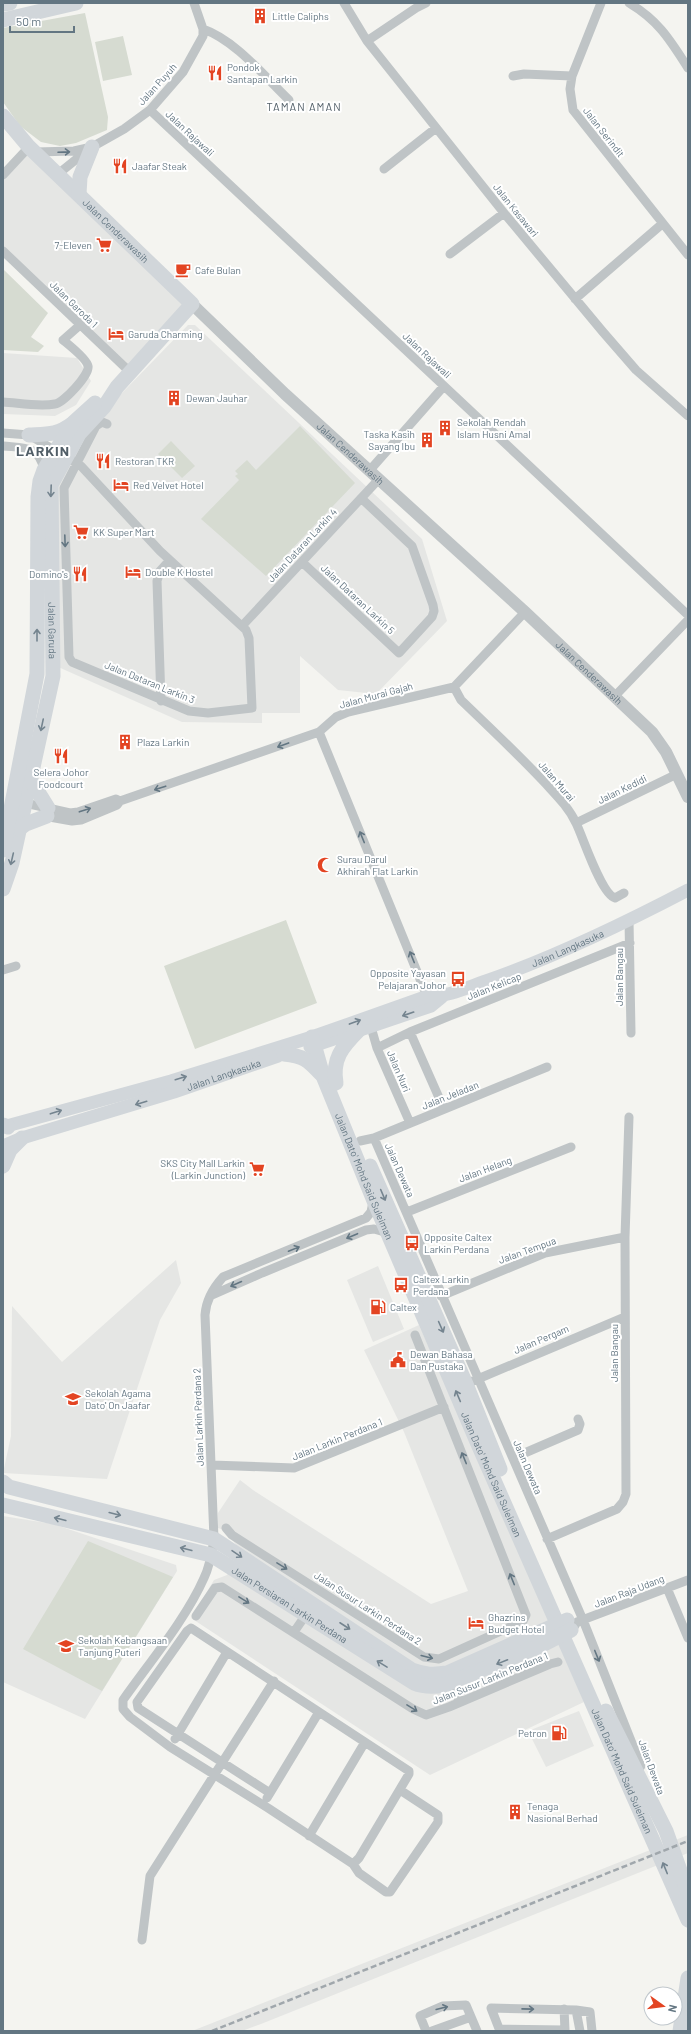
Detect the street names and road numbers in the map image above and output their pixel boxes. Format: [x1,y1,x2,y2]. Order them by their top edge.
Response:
street label: Jalan Puyuh [135,61,179,107]
street label: Jalan Serindit [581,105,627,160]
street label: Jalan Rajawali [163,108,217,158]
street label: Jalan Kasawari [491,181,541,239]
street label: Jalan Cenderawasih [80,196,151,265]
street label: Jalan Garoda 1 [48,278,100,330]
street label: Jalan Rajawali [400,330,454,380]
street label: Jalan Cenderawasih [314,420,387,487]
street label: Jalan Dataran Larkin 4 [265,506,339,584]
street label: Jalan Dataran Larkin 5 [319,562,397,636]
street label: Jalan Garuda [46,602,59,659]
street label: Jalan Cenderawasih [553,638,625,707]
street label: Jalan Dataran Larkin 3 [103,658,197,706]
street label: Jalan Murai Gajah [338,679,414,711]
street label: Jalan Murai [536,758,578,804]
street label: Jalan Kedidi [596,772,648,806]
street label: Jalan Langkasuka [530,927,605,969]
street label: Jalan Bangau [613,948,625,1006]
street label: Jalan Kelicap [465,970,523,1002]
street label: Jalan Nuri [385,1048,413,1094]
street label: Jalan Langkasuka [185,1056,262,1093]
street label: Jalan Jeladan [420,1078,480,1112]
street label: Jalan Dato' Mohd Said Suleiman [333,1111,396,1241]
street label: Jalan Dewata [383,1141,417,1199]
street label: Jalan Helang [457,1153,513,1185]
street label: Jalan Tempua [497,1234,557,1266]
street label: Jalan Pergam [512,1322,570,1356]
street label: Jalan Bangau [608,1324,620,1382]
street label: Jalan Larkin Perdana 2 [190,1368,206,1466]
street label: Jalan Dato' Mohd Said Suleiman [459,1410,524,1539]
street label: Jalan Larkin Perdana 1 [290,1415,384,1463]
street label: Jalan Dewata [511,1438,545,1496]
street label: Jalan Persiaran Larkin Perdana [230,1564,350,1646]
street label: Jalan Susur Larkin Perdana 2 [312,1569,424,1647]
street label: Jalan Raja Udang [592,1572,666,1610]
street label: Jalan Susur Larkin Perdana 1 [431,1649,549,1707]
street label: Jalan Dato' Mohd Said Suleiman [589,1706,655,1835]
street label: Jalan Dewata [636,1738,668,1796]

